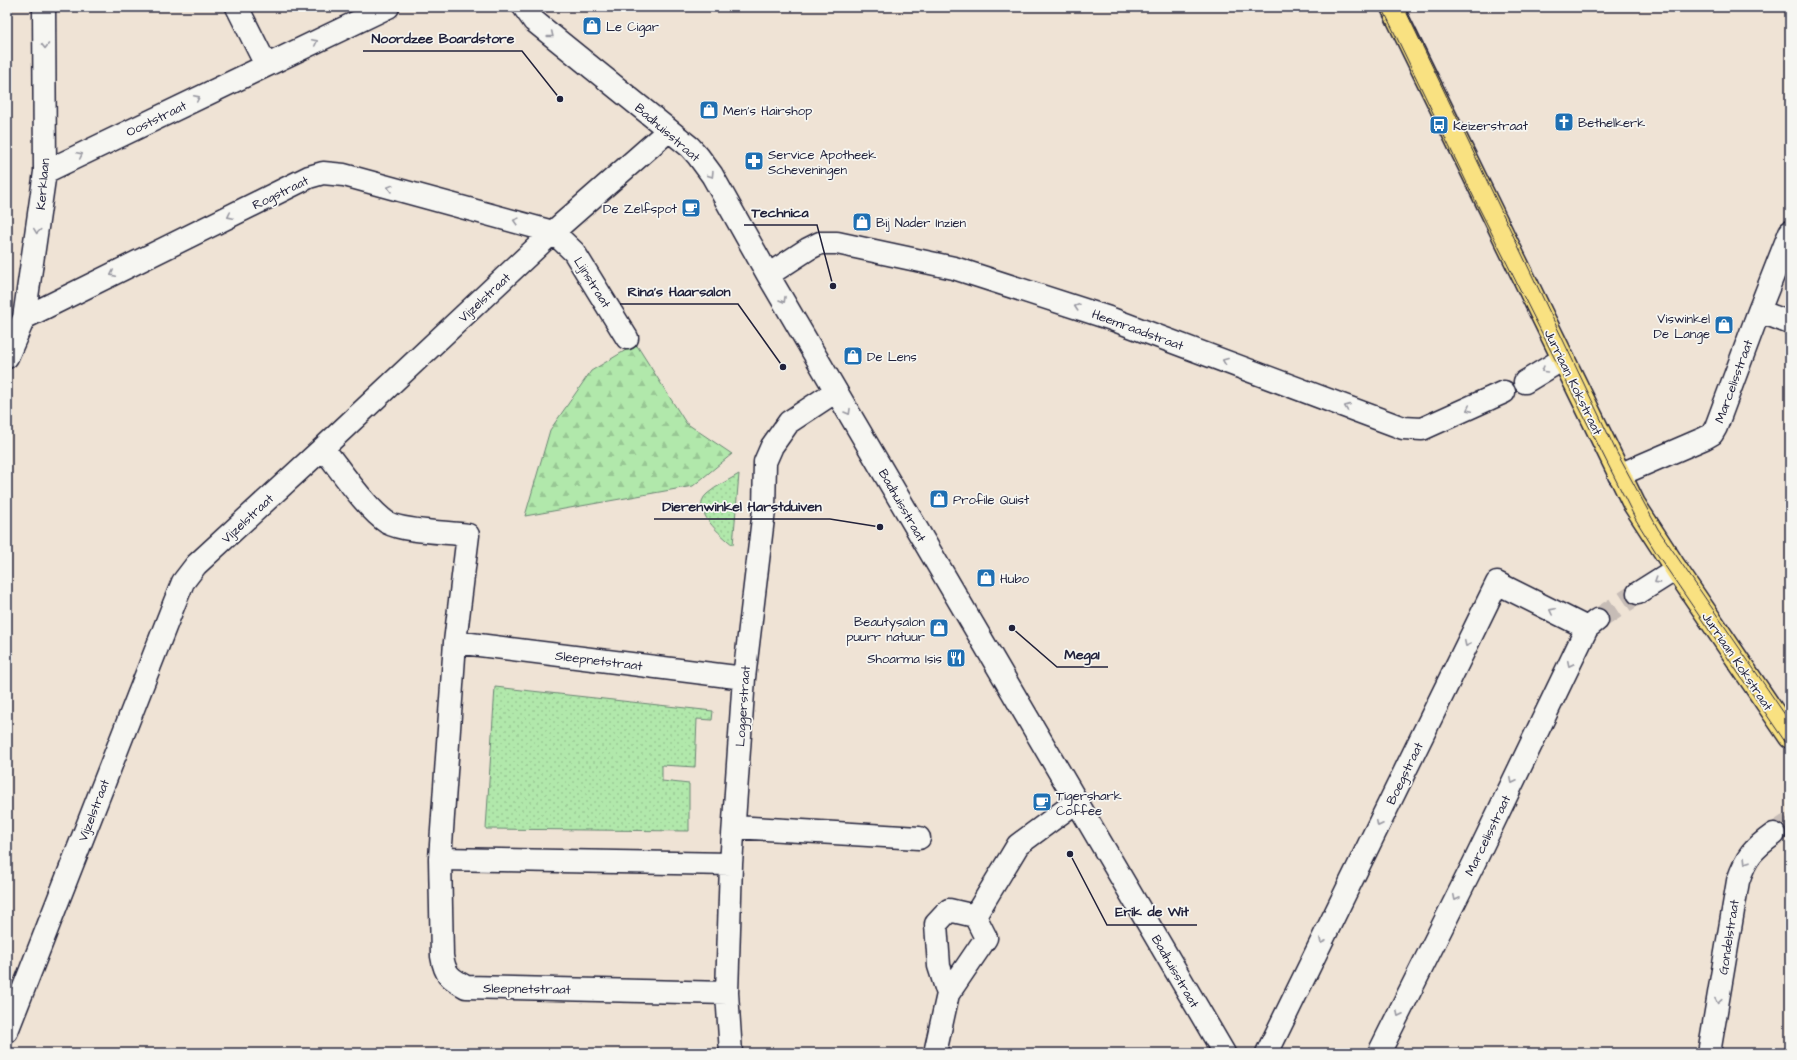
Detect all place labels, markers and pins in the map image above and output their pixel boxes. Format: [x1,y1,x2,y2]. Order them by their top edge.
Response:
shop icon: Le Cigar [581,15,603,37]
place label: Le Cigar [606,18,659,37]
callout: Noordzee Boardstore [363,25,522,51]
shop icon: Men's Hairshop [698,99,720,121]
place label: Men's Hairshop [723,102,812,120]
church icon: Bethelkerk [1553,111,1575,133]
bus stop icon: Keizerstraat [1428,114,1450,136]
place label: Bethelkerk [1578,114,1645,132]
place label: Keizerstraat [1453,117,1529,135]
place label: Service Apotheek Scheveningen [768,146,876,180]
pharmacy icon: Service Apotheek Scheveningen [743,150,765,172]
cafe icon: De Zelfspot [680,197,702,219]
callout: Technica [744,199,817,225]
place label: De Zelfspot [603,200,678,218]
shop icon: Bij Nader Inzien [851,211,873,233]
place label: Bij Nader Inzien [876,214,966,232]
callout: Rina's Haarsalon [620,278,738,304]
place label: Viswinkel De Lange [1653,310,1710,344]
shop icon: Viswinkel De Lange [1713,314,1735,336]
shop icon: De Lens [842,345,864,367]
place label: De Lens [867,348,917,366]
shop icon: Profile Quist [928,488,950,510]
place label: Profile Quist [953,491,1030,509]
callout: Dierenwinkel Harstduiven [654,493,830,519]
shop icon: Hubo [975,567,997,589]
place label: Hubo [1000,570,1030,588]
place label: Beautysalon puurr natuur [846,613,925,646]
shop icon: Beautysalon puurr natuur [928,617,950,639]
callout: Mega1 [1057,641,1108,667]
restaurant icon: Shoarma Isis [945,647,967,669]
place label: Shoarma Isis [867,650,942,668]
place label: Tigershark Coffee [1056,787,1122,820]
cafe icon: Tigershark Coffee [1031,791,1053,813]
callout: Erik de Wit [1107,899,1197,925]

